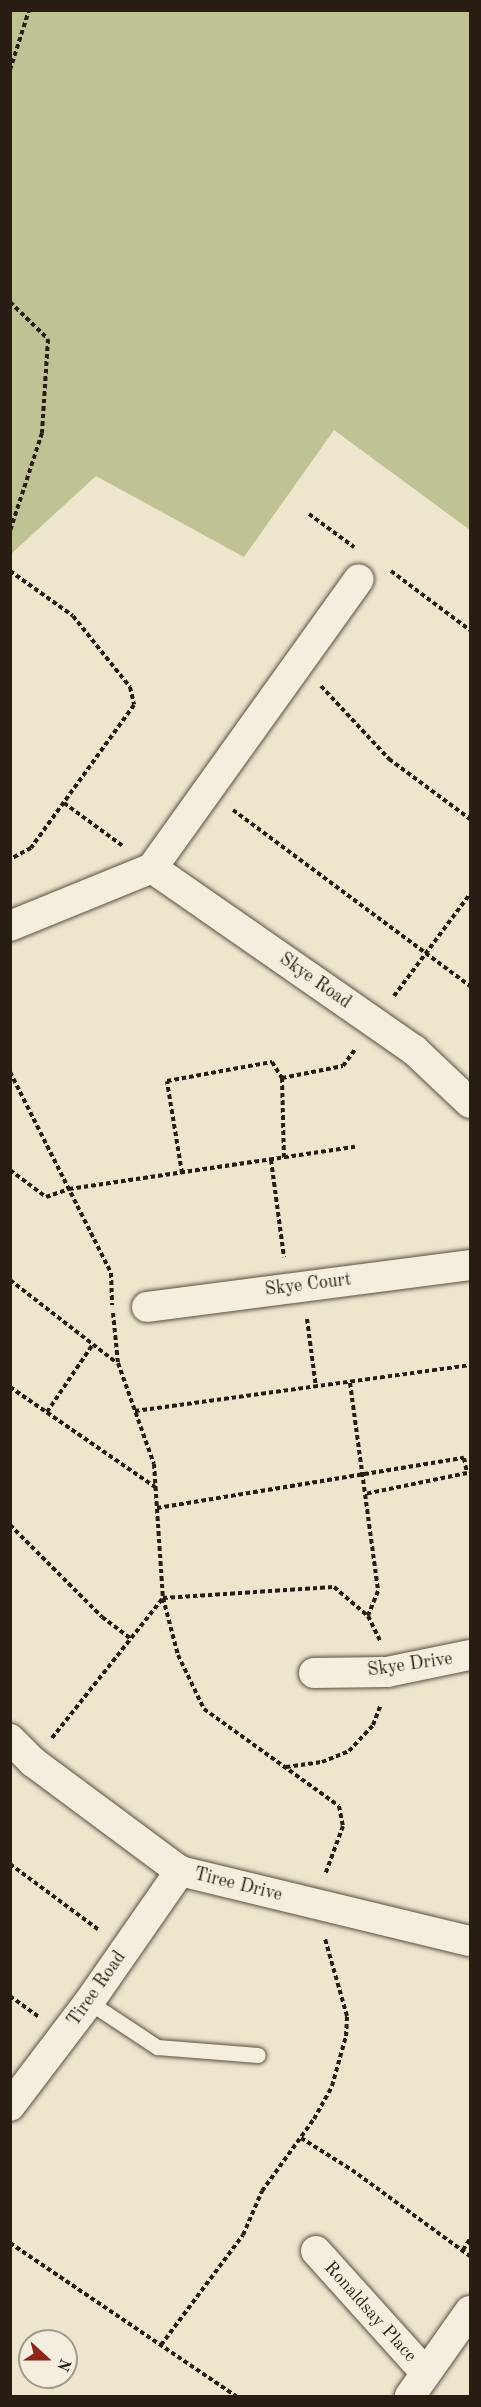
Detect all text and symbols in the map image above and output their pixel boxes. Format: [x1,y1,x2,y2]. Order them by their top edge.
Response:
street label: Skye Road [275,948,355,1014]
street label: Skye Court [264,1269,352,1301]
street label: Skye Drive [366,1648,454,1682]
street label: Tiree Drive [192,1864,284,1906]
street label: Tiree Road [63,1947,131,2031]
street label: Ronaldsay Place [319,2257,421,2367]
north arrow [18,2329,78,2389]
text: N [53,2356,73,2373]

